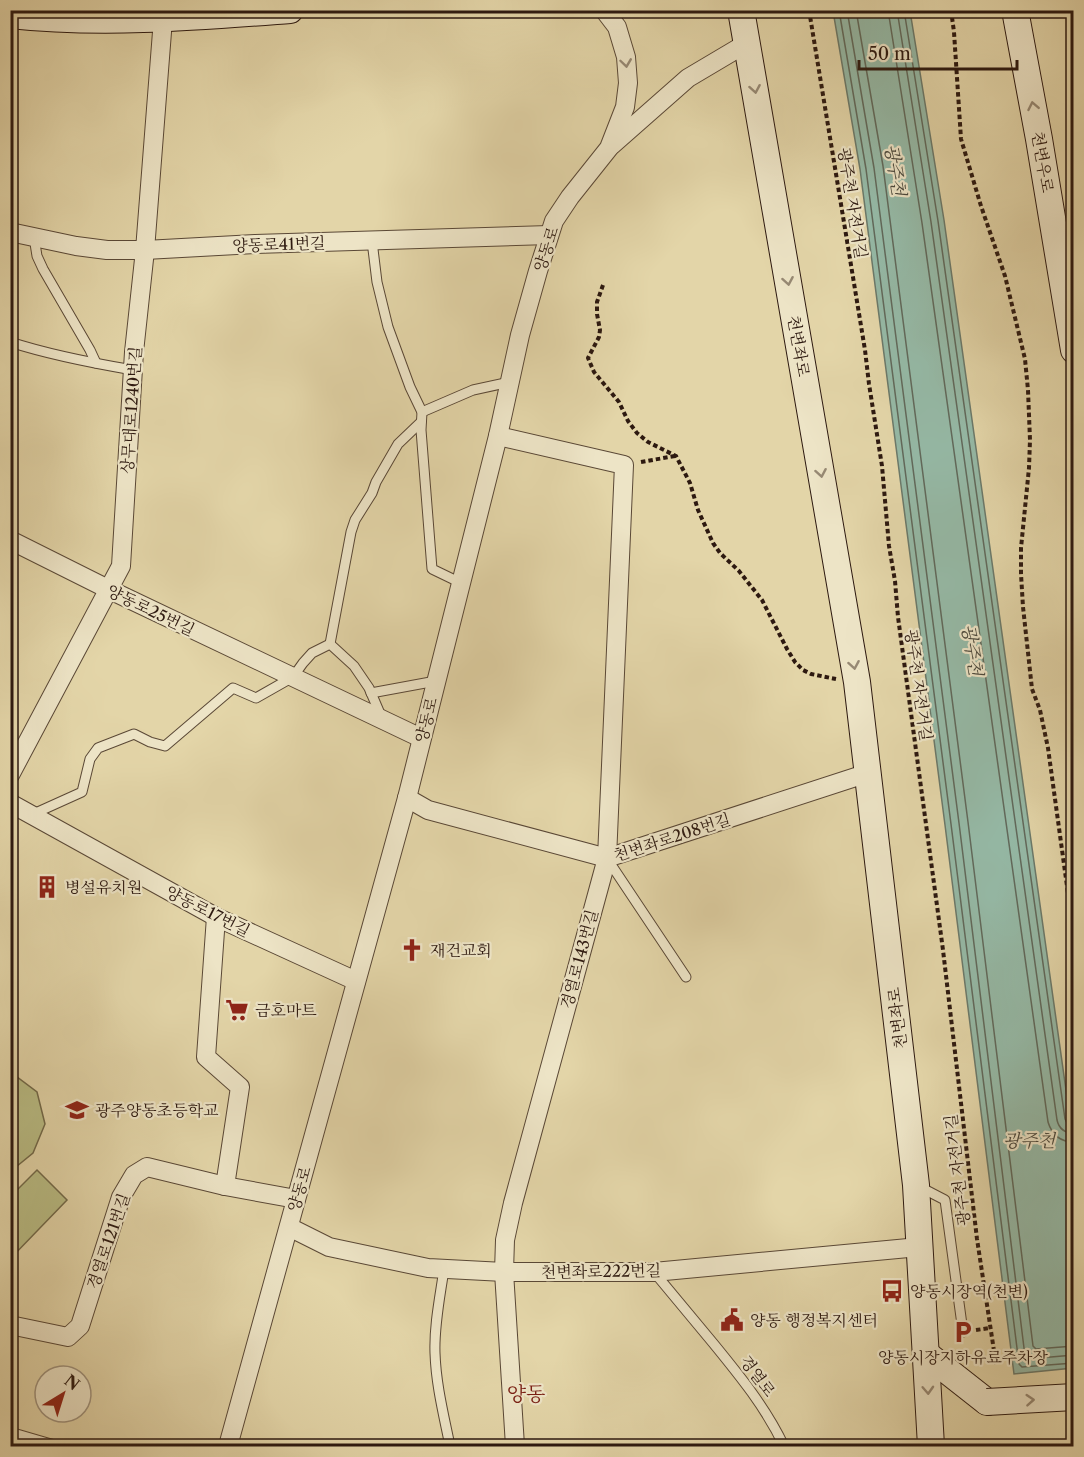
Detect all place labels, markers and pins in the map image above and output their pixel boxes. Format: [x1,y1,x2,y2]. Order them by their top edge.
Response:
building icon: 병설유치원 [34,874,60,900]
place label: 병설유치원 [65,877,142,897]
church icon: 재건교회 [399,937,425,963]
place label: 재건교회 [430,940,492,960]
supermarket icon: 금호마트 [224,997,250,1023]
place label: 금호마트 [255,1000,317,1020]
school or university icon: 광주양동초등학교 [64,1097,90,1123]
place label: 광주양동초등학교 [95,1100,219,1120]
bus stop icon: 양동시장역(천변) [879,1278,905,1304]
place label: 양동시장역(천변) [910,1281,1028,1301]
public building icon: 양동 행정복지센터 [719,1307,745,1333]
place label: 양동 행정복지센터 [750,1310,878,1330]
parking icon: 양동시장지하유료주차장 [950,1319,976,1345]
place label: 양동시장지하유료주차장 [878,1347,1049,1367]

